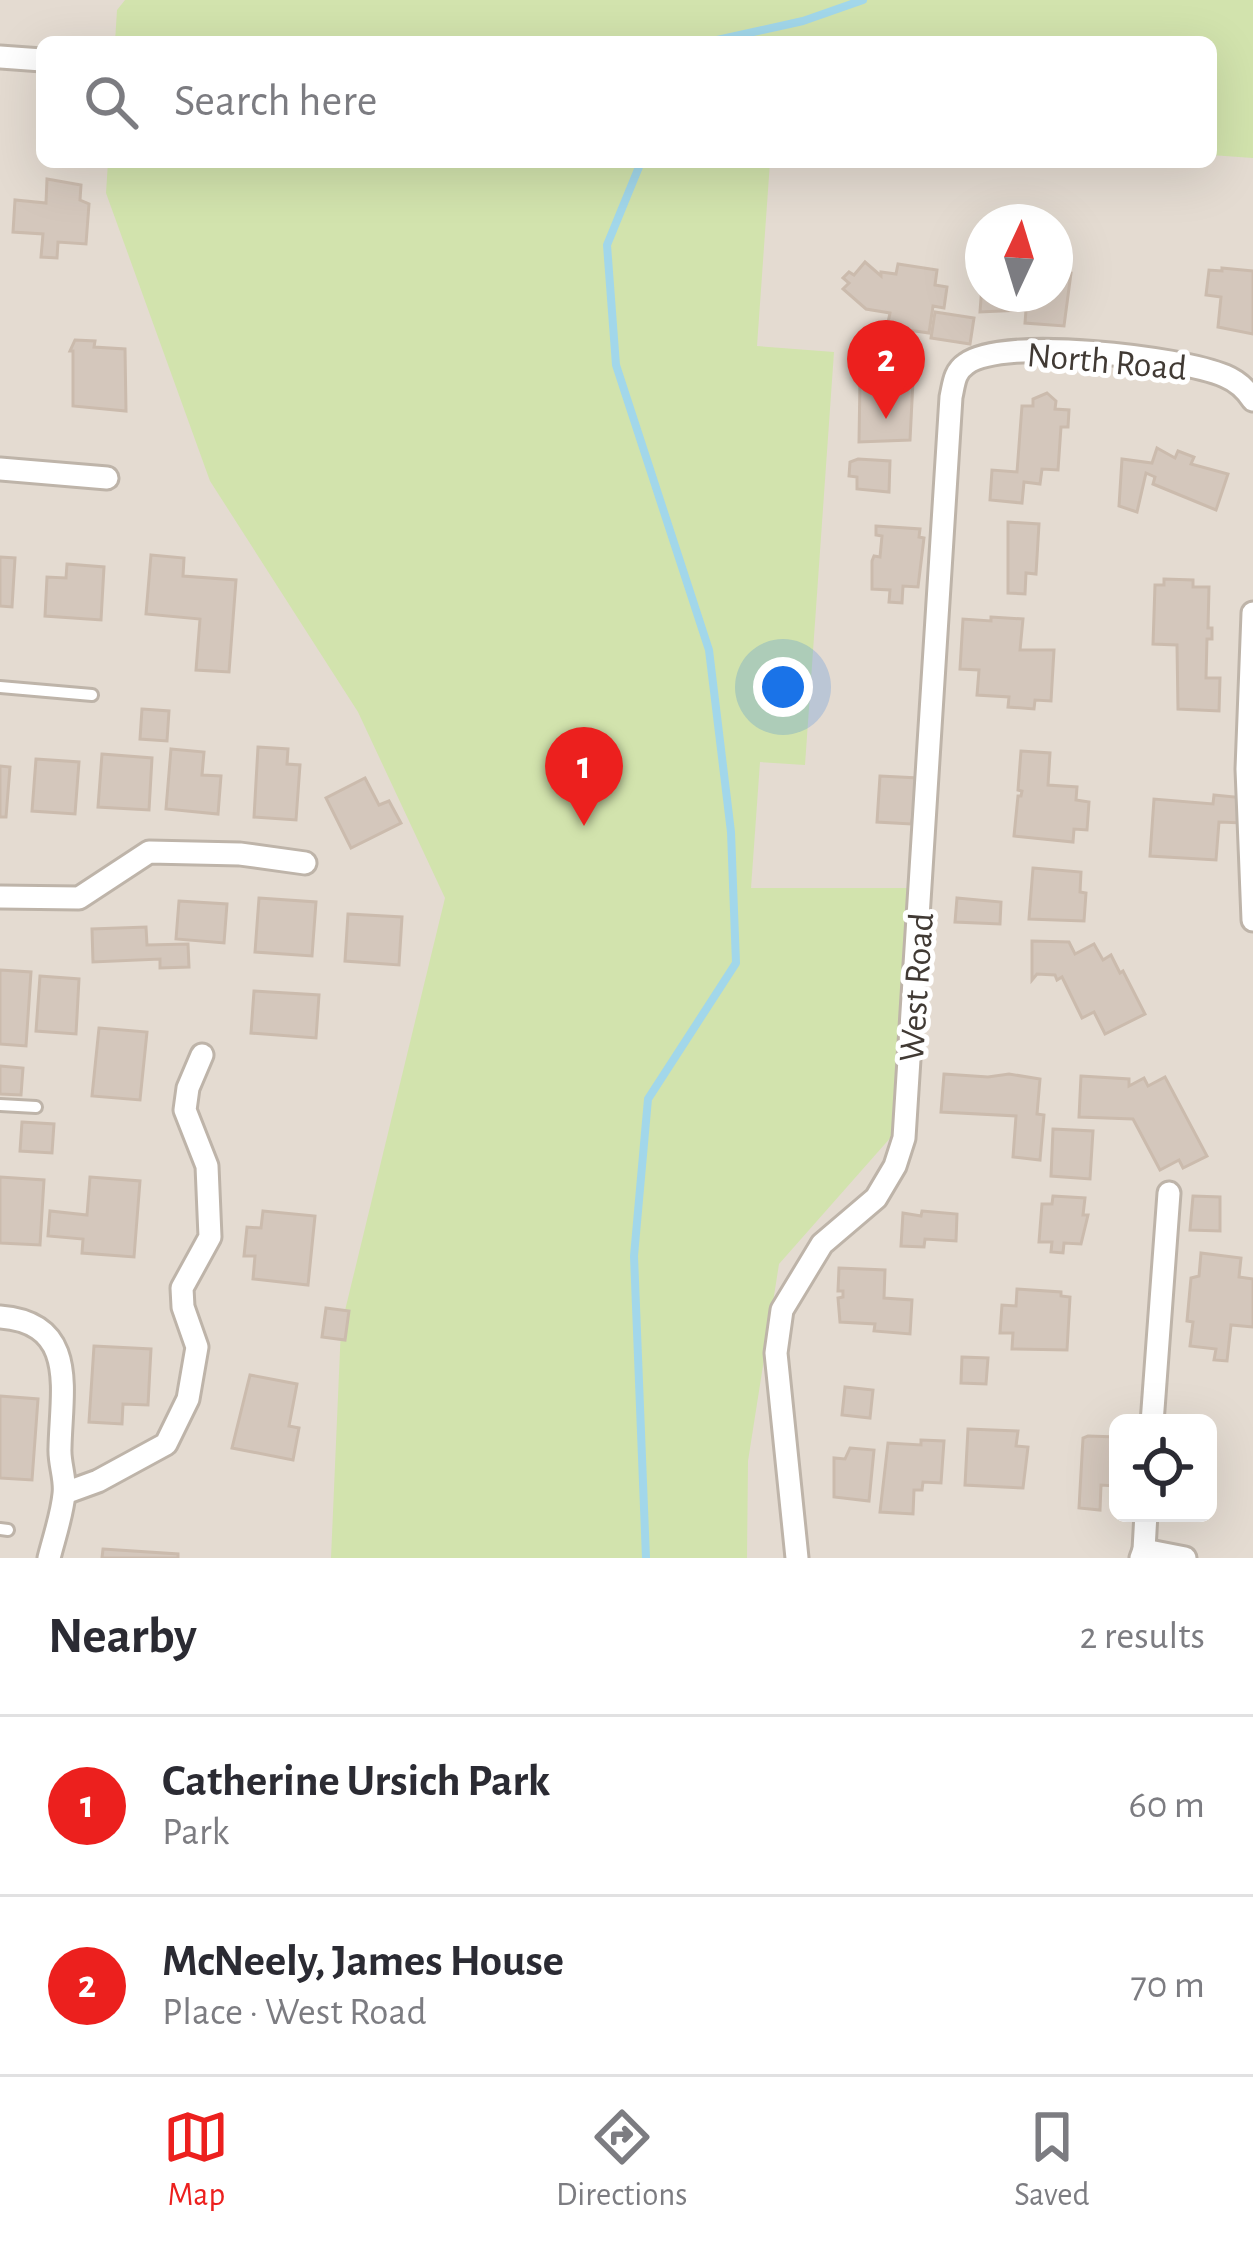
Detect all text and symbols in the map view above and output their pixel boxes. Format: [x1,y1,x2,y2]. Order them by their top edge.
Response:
search box [36,36,1217,168]
icon: search [78,69,144,135]
text: Search here [174,79,377,124]
north arrow [965,204,1073,312]
pin: 2 [847,320,925,419]
street label: North Road [1025,337,1188,387]
your location [753,657,813,717]
pin: 1 [545,727,623,826]
street label: West Road [894,911,940,1063]
map controls [1109,1414,1217,1522]
button: locate [1109,1414,1217,1522]
text: Nearby [48,1611,197,1662]
text: 2 results [1079,1617,1205,1656]
text: Catherine Ursich Park [162,1759,550,1804]
text: 1 [80,1786,94,1825]
text: 60 m [1128,1786,1205,1825]
text: Park [162,1813,229,1852]
text: McNeely, James House [162,1939,564,1984]
text: 2 [78,1966,96,2005]
text: 70 m [1131,1966,1205,2005]
text: Place · West Road [162,1993,427,2032]
tab: Map [163,2104,229,2216]
tab: Directions [556,2104,687,2216]
tab: Saved [1014,2104,1090,2216]

